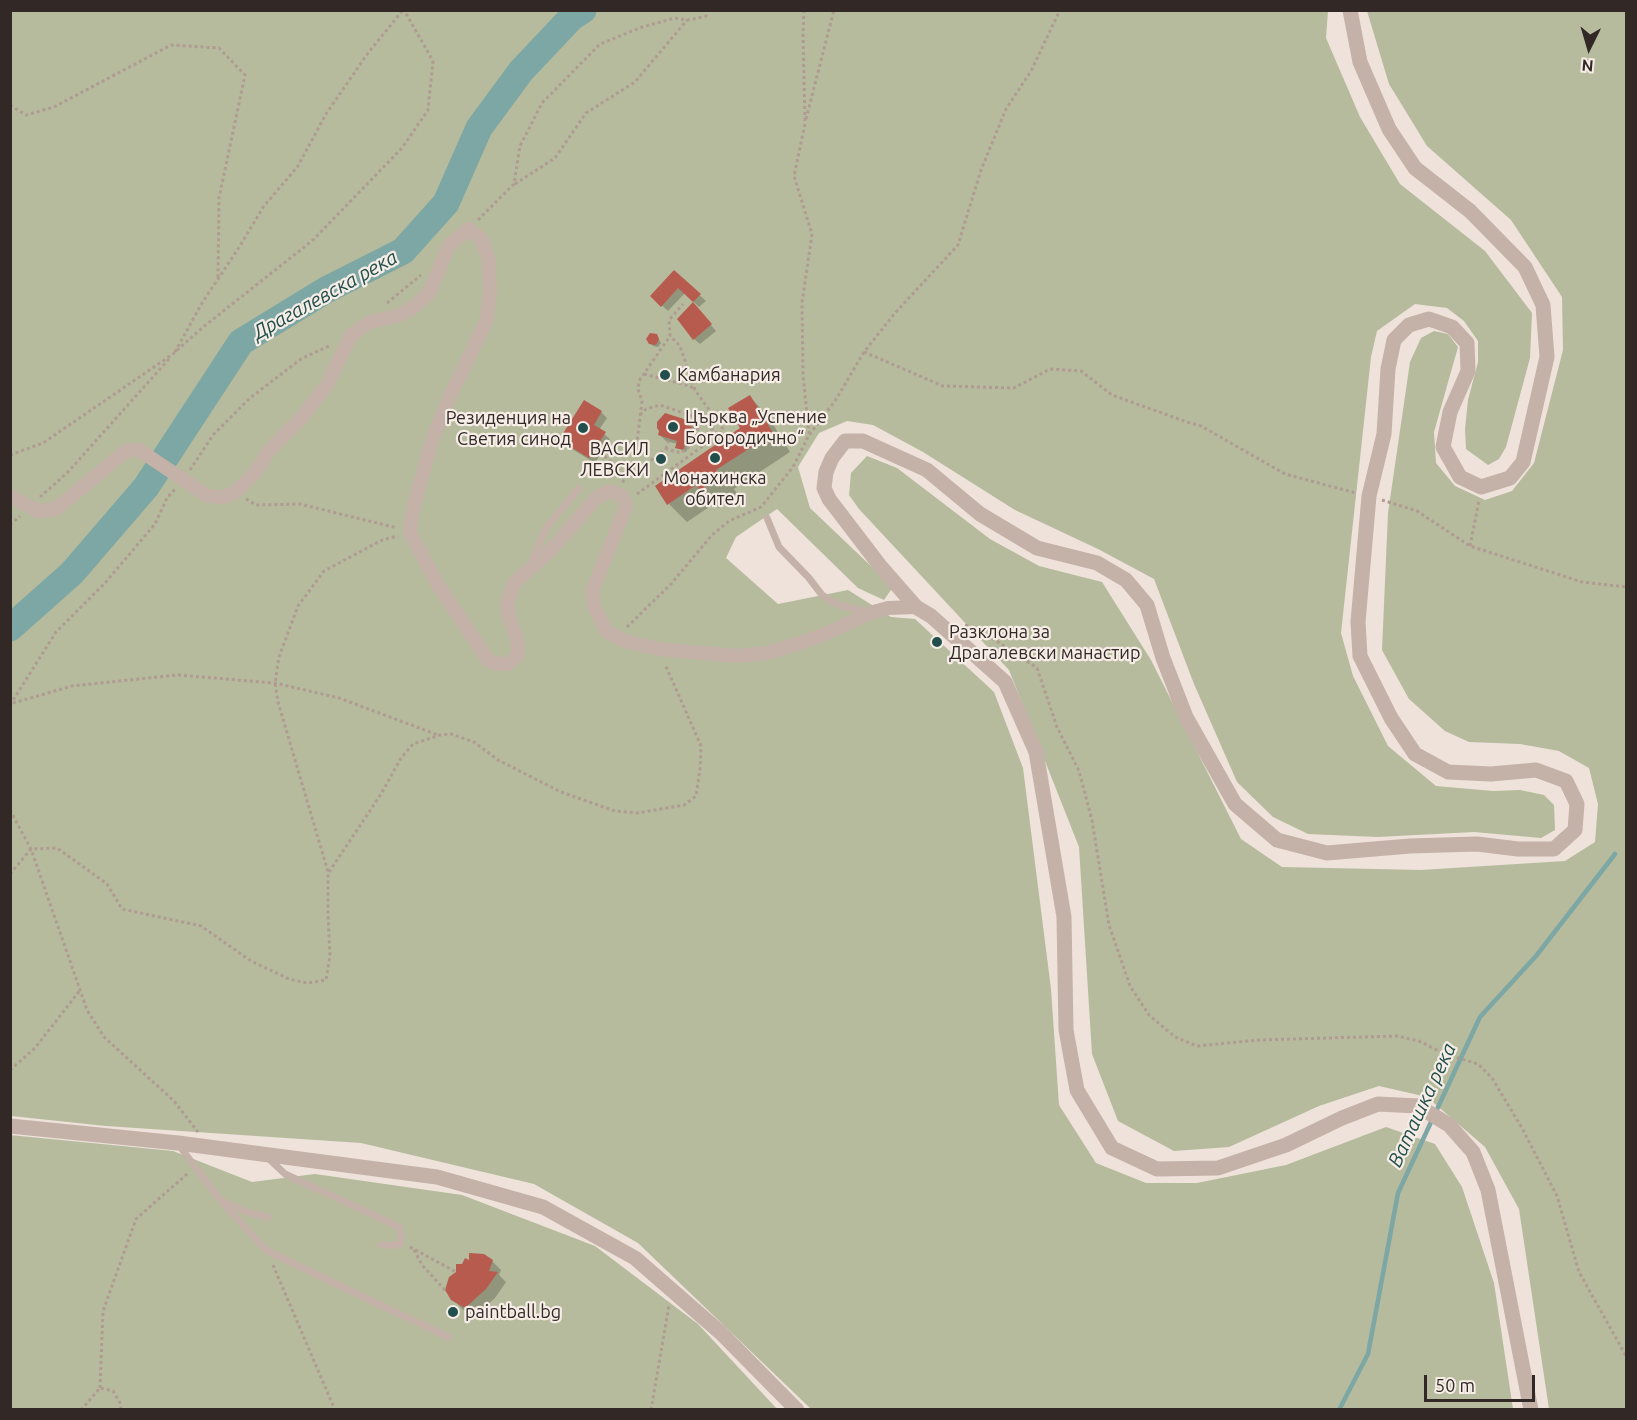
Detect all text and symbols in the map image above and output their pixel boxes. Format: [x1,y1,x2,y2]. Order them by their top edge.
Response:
north arrow [1559,18,1619,78]
text: N [1581,56,1594,75]
water label: Драгалевска река [248,245,402,345]
place label: Камбанария [677,364,781,386]
marker: Камбанария [658,368,672,382]
place label: Църква „Успение Богородично“ [685,406,827,448]
place label: Резиденция на Светия синод [446,407,571,450]
marker: Църква „Успение Богородично“ [666,420,680,434]
marker: Резиденция на Светия синод [576,421,590,435]
place label: ВАСИЛ ЛЕВСКИ [580,438,649,480]
marker: Монахинска обител [708,451,722,465]
marker: ВАСИЛ ЛЕВСКИ [654,452,668,466]
place label: Монахинска обител [663,467,767,510]
place label: Разклона за Драгалевски манастир [949,621,1141,664]
marker: Разклона за Драгалевски манастир [930,635,944,649]
water label: Ваташка река [1383,1039,1461,1171]
place label: paintball.bg [465,1301,561,1323]
marker: paintball.bg [446,1305,460,1319]
scale bar [1427,1363,1538,1401]
text: 50 m [1435,1375,1475,1395]

